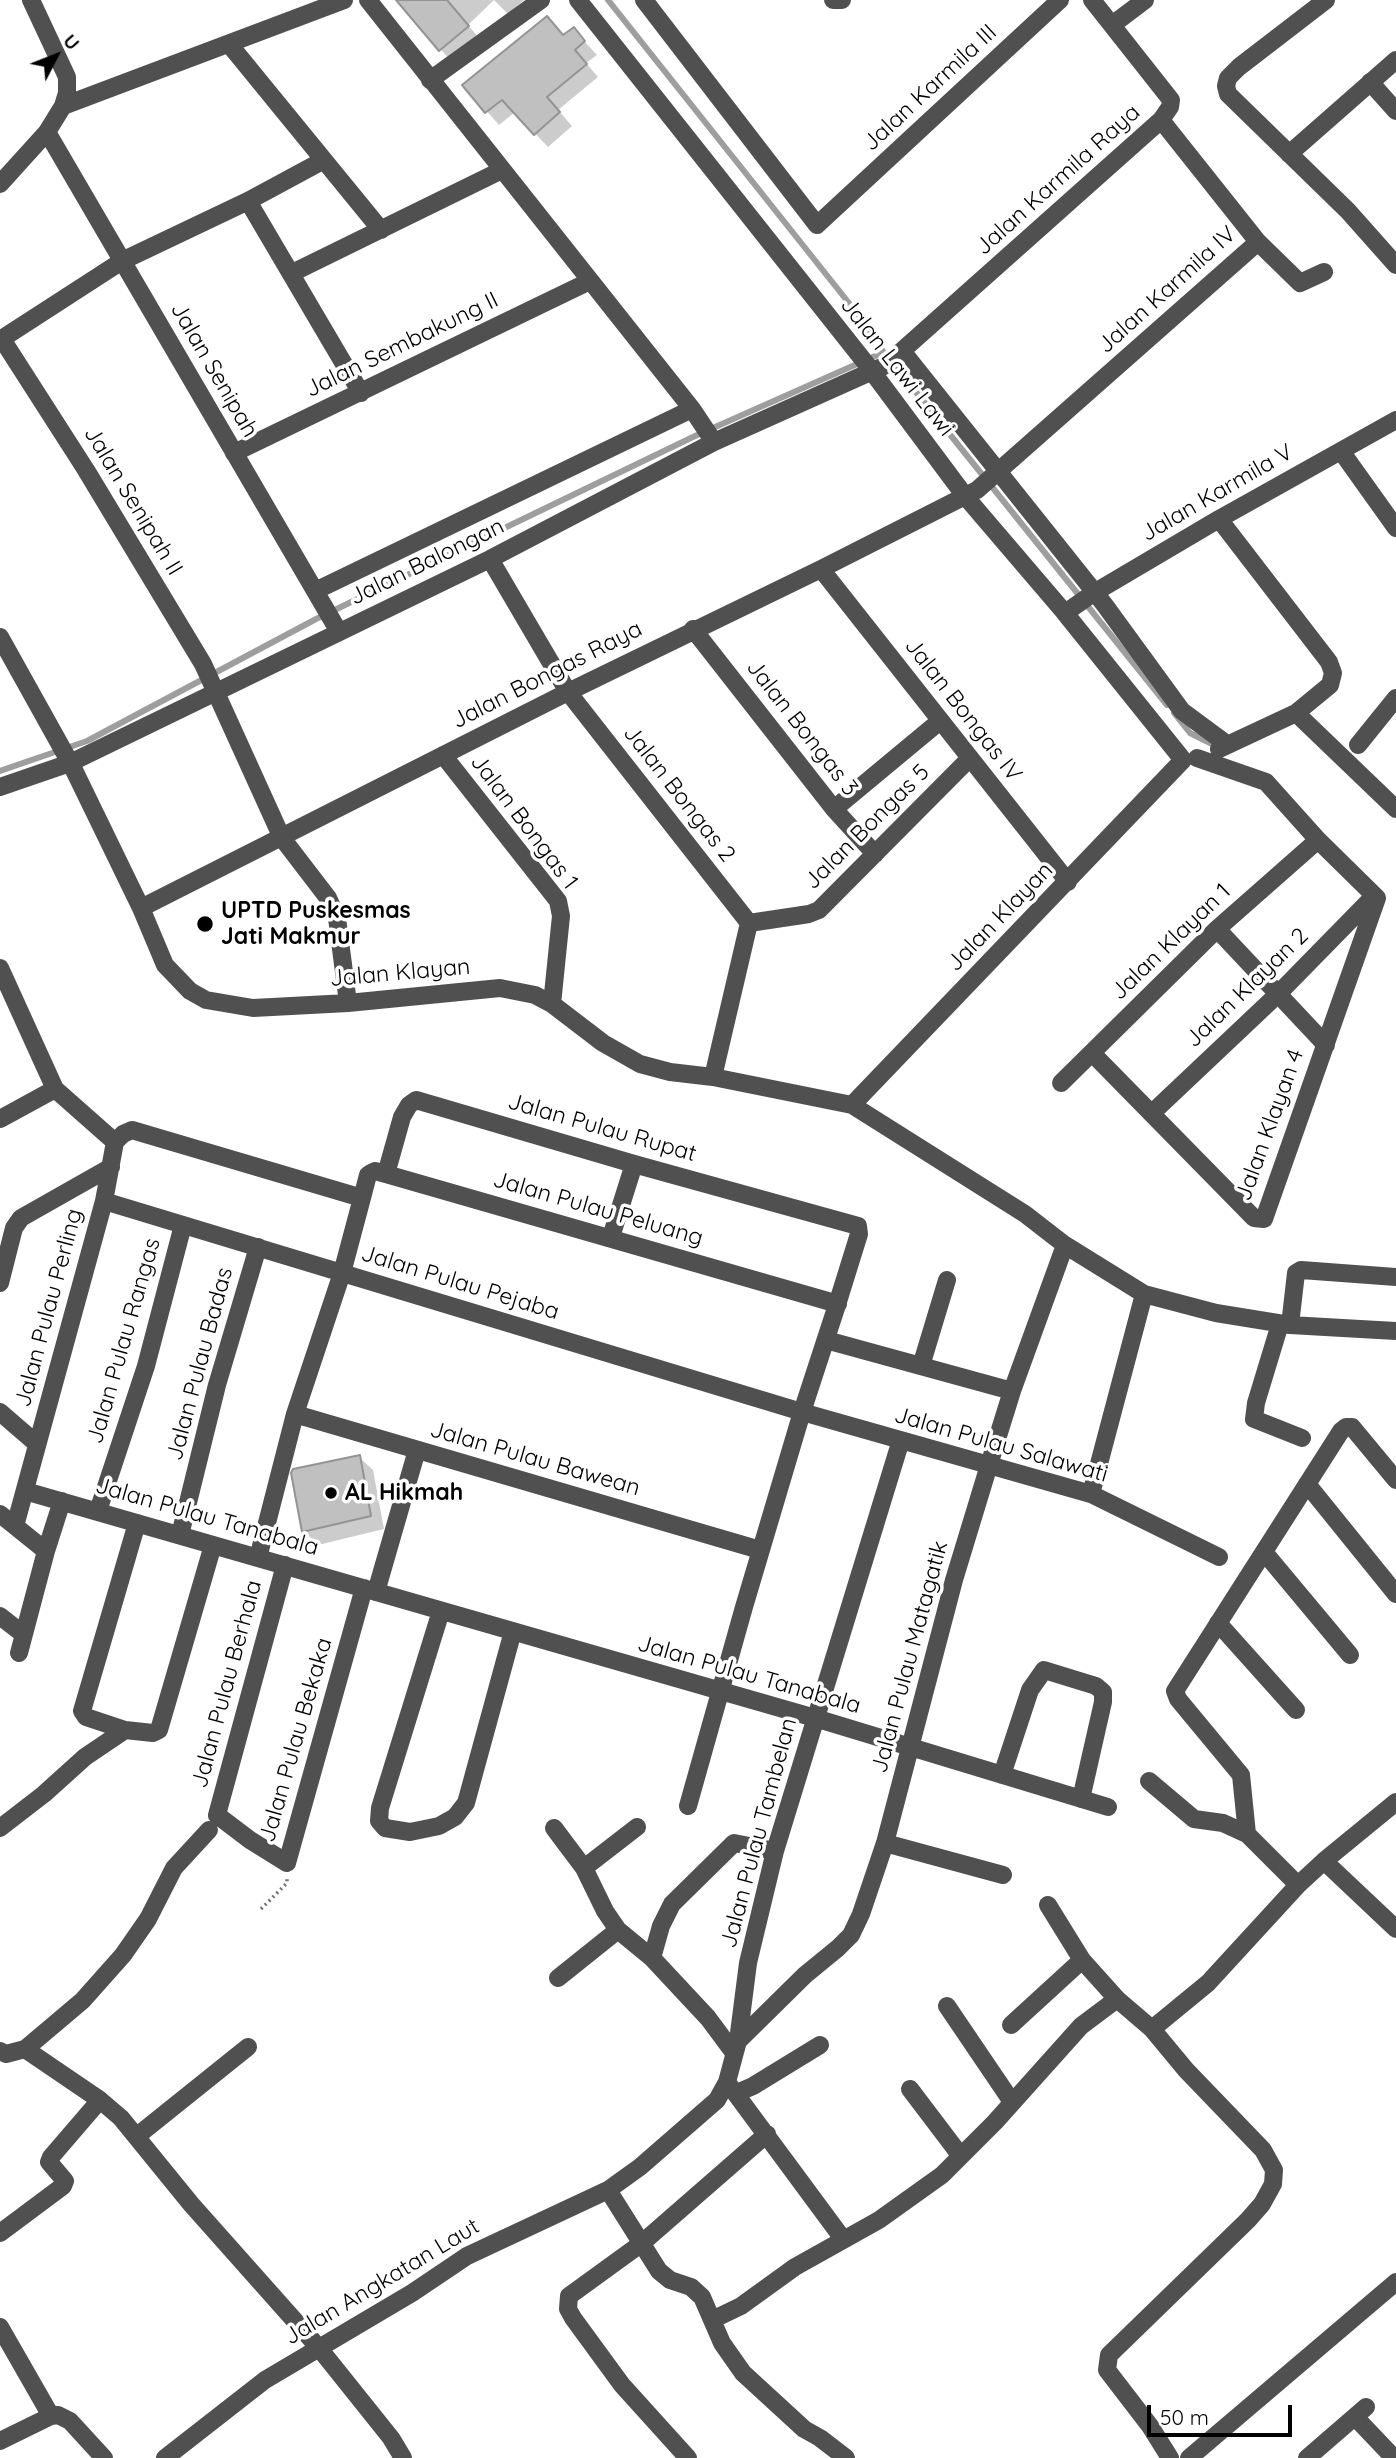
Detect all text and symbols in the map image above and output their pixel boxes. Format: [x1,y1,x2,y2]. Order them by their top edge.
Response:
street label: Jalan Karmila III [857,19,1003,157]
north arrow [21,21,91,91]
text: U [58,29,85,55]
street label: Jalan Karmila Raya [970,99,1146,261]
street label: Jalan Karmila IV [1092,221,1242,359]
street label: Jalan Sembakung II [301,286,503,404]
street label: Jalan Lawi Lawi [834,292,960,442]
street label: Jalan Senipah [164,298,264,442]
street label: Jalan Senipah II [78,422,188,580]
street label: Jalan Karmila V [1136,438,1298,548]
street label: Jalan Balongan [345,513,509,611]
street label: Jalan Bongas Raya [447,615,647,735]
street label: Jalan Bongas IV [898,633,1028,787]
street label: Jalan Bongas 3 [740,654,864,802]
street label: Jalan Bongas 2 [617,720,741,868]
street label: Jalan Bongas 1 [464,749,584,895]
street label: Jalan Bongas 5 [799,759,935,895]
street label: Jalan Klayan [941,857,1059,977]
street label: Jalan Klayan 1 [1105,878,1237,1006]
place label: UPTD Puskesmas Jati Makmur [221,897,411,951]
marker: UPTD Puskesmas Jati Makmur [195,914,215,934]
street label: Jalan Klayan 2 [1180,923,1314,1053]
street label: Jalan Klayan [329,953,471,993]
street label: Jalan Klayan 4 [1230,1045,1310,1205]
street label: Jalan Pulau Rupat [505,1088,699,1168]
street label: Jalan Pulau Peluang [490,1166,706,1252]
street label: Jalan Pulau Perling [9,1206,89,1410]
street label: Jalan Pulau Rangas [81,1235,167,1447]
street label: Jalan Pulau Pejaba [358,1240,562,1326]
street label: Jalan Pulau Badas [161,1265,239,1463]
street label: Jalan Pulau Salawati [891,1401,1111,1489]
street label: Jalan Pulau Bawean [427,1416,643,1502]
street label: Jalan Pulau Tanabala [92,1472,322,1562]
place label: AL Hikmah [345,1479,463,1507]
marker: AL Hikmah [323,1485,339,1501]
street label: Jalan Pulau Matagatik [866,1538,954,1776]
street label: Jalan Pulau Berhala [186,1577,268,1791]
street label: Jalan Pulau Tanabala [634,1630,864,1720]
street label: Jalan Pulau Bekaka [254,1635,338,1845]
street label: Jalan Pulau Tambelan [715,1715,803,1951]
street label: Jalan Angkatan Laut [279,2213,485,2351]
scale bar [1151,2392,1296,2436]
text: 50 m [1160,2404,1209,2430]

